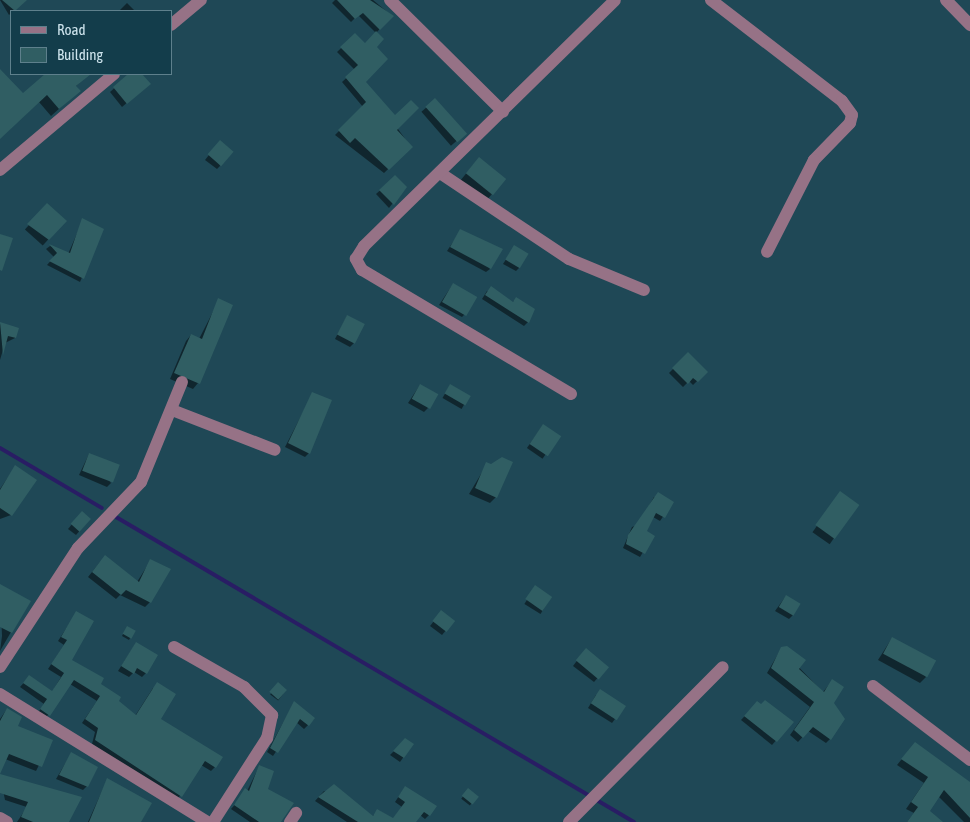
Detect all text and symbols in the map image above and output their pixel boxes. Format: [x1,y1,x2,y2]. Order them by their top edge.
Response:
legend [10,10,172,75]
text: Road [57,21,86,38]
text: Building [57,46,103,63]

